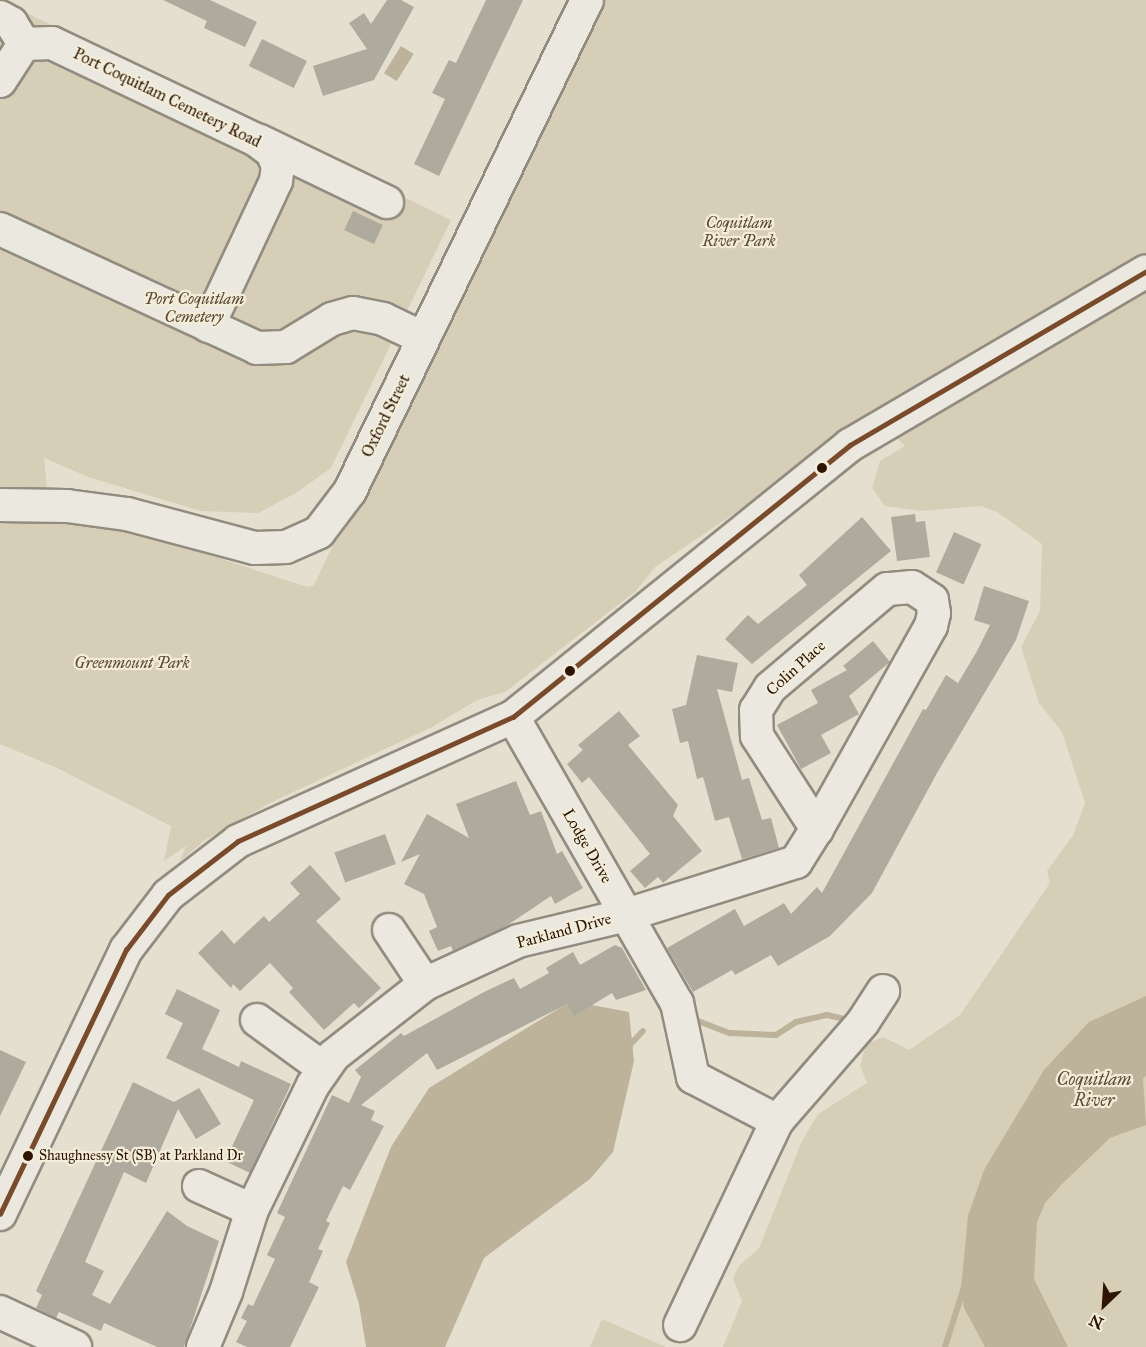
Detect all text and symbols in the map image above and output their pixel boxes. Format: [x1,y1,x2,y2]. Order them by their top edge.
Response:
street label: Port Coquitlam Cemetery Road [70,44,264,152]
park label: Coquitlam River Park [702,213,776,251]
park label: Port Coquitlam Cemetery [144,289,244,327]
street label: Oxford Street [358,371,414,461]
unlabelled marker [816,462,828,474]
street label: Colin Place [762,636,830,700]
park label: Greenmount Park [74,653,190,673]
unlabelled marker [564,665,576,677]
street label: Lodge Drive [558,805,616,887]
street label: Parkland Drive [515,909,613,953]
water label: Coquitlam River [1057,1069,1131,1112]
place label: Shaughnessy St (SB) at Parkland Dr [39,1148,243,1164]
marker: Shaughnessy St (SB) at Parkland Dr [22,1150,34,1162]
north arrow [1074,1275,1134,1335]
text: N [1086,1310,1106,1333]

